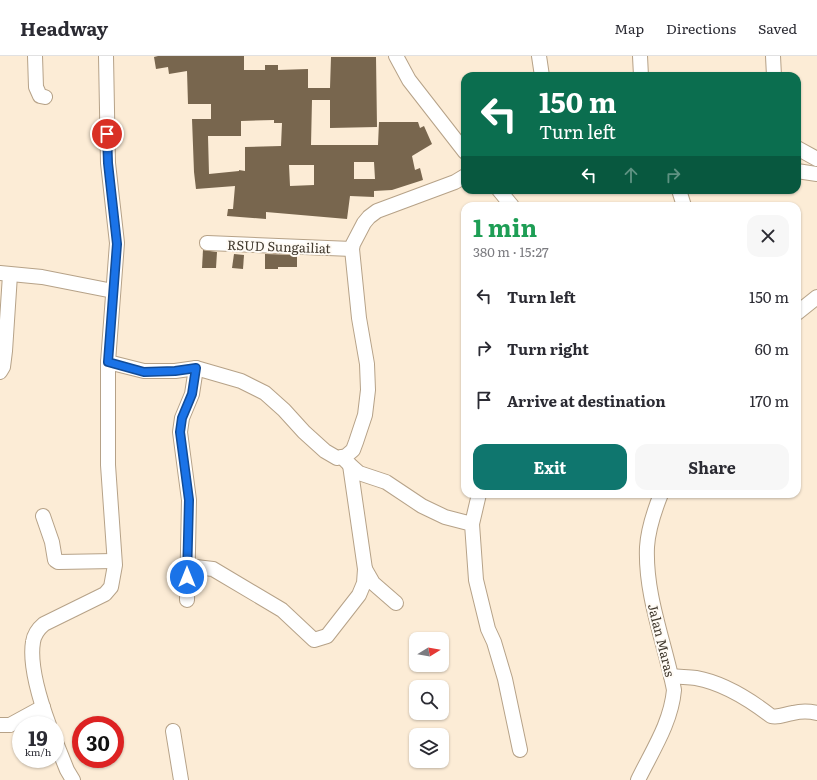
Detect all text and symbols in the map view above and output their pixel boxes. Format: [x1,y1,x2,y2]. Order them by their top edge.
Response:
text: Headway [20,14,108,42]
text: Map [614,18,644,38]
text: Directions [666,18,736,38]
text: Saved [758,18,797,38]
text: 150 m [539,80,617,122]
icon: left [473,88,525,140]
pin [90,117,124,151]
text: Turn left [539,118,616,145]
icon: arrive [96,123,118,145]
icon: left [578,164,600,186]
icon: ahead [620,164,642,186]
icon: right [662,164,684,186]
text: 1 min [473,209,537,244]
button: close [747,215,789,257]
street label: RSUD Sungailiat [227,235,332,257]
text: 380 m · 15:27 [473,242,549,261]
icon: left [473,285,495,307]
text: Turn left [507,285,576,308]
text: 150 m [749,285,789,308]
icon: right [473,337,495,359]
text: Turn right [507,337,589,360]
text: 60 m [755,337,789,360]
icon: arrive [473,389,495,411]
text: Arrive at destination [507,389,666,412]
text: 170 m [750,389,789,412]
button: Exit [473,444,627,490]
button: Share [635,444,789,490]
position arrow [166,556,208,598]
street label: Jalan Maras [644,601,680,679]
north arrow [409,632,449,672]
map controls [409,632,449,768]
button: search [409,680,449,720]
speed limit sign: 30 [72,716,124,768]
text: 19 [28,722,48,752]
button: layers [409,728,449,768]
text: km/h [25,744,51,759]

